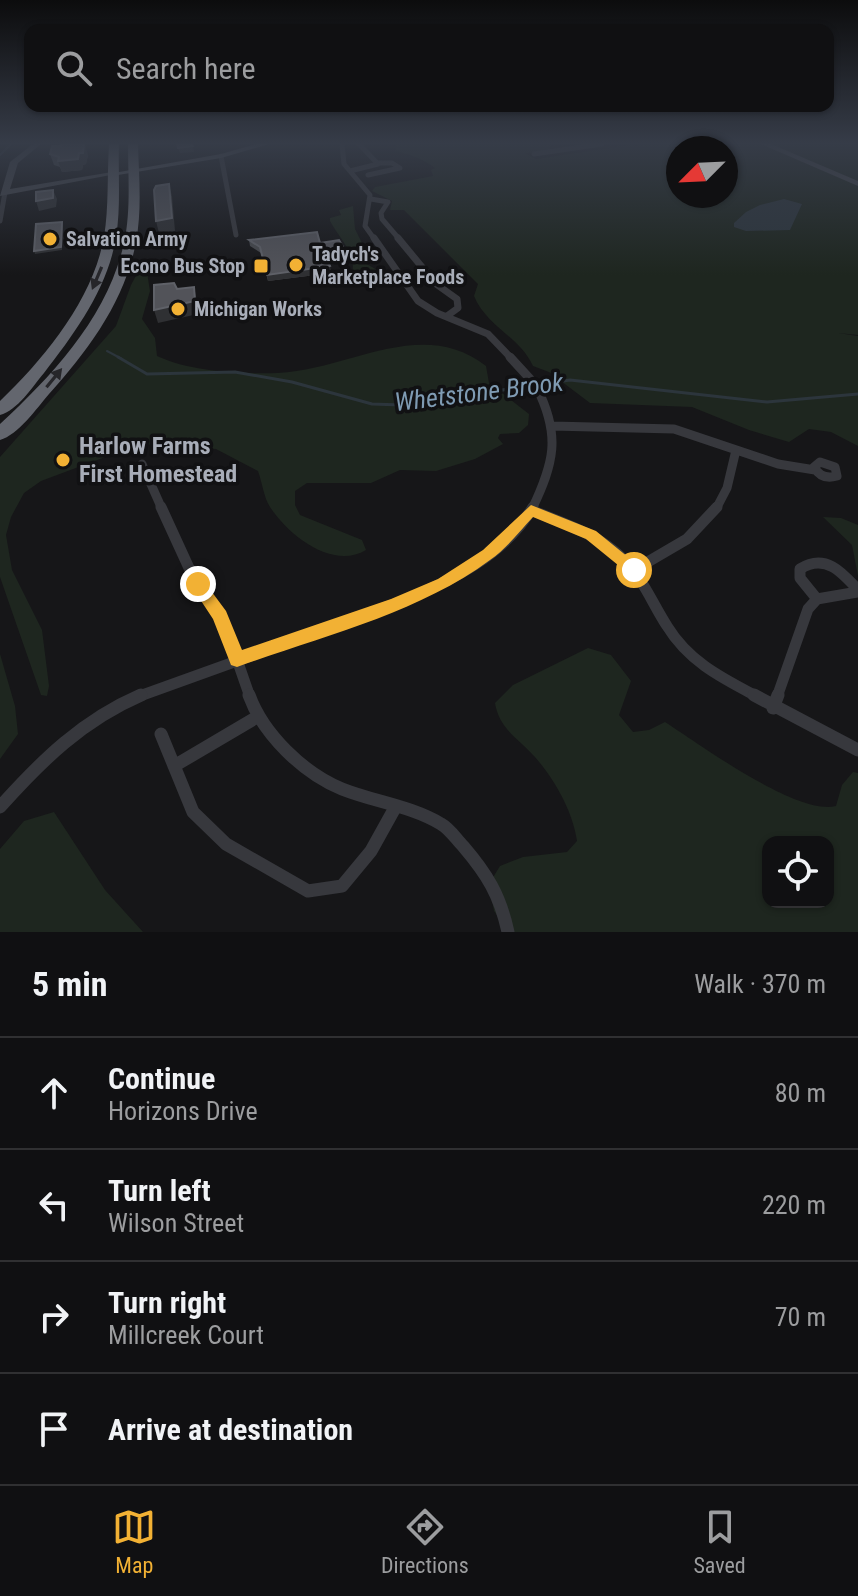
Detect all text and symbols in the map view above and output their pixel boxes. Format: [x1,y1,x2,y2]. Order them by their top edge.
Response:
search box [24,24,834,112]
icon: search [52,46,96,90]
text: Search here [116,51,256,86]
north arrow [666,136,738,208]
place label: Salvation Army [66,227,187,251]
marker: Salvation Army [41,230,59,248]
place label: Tadych's Marketplace Foods [312,242,464,289]
place label: Econo Bus Stop [121,254,245,278]
marker: Tadych's Marketplace Foods [287,256,305,274]
marker: Econo Bus Stop [252,257,270,275]
one-way arrow [90,266,103,289]
place label: Michigan Works [194,297,322,321]
marker: Michigan Works [169,300,187,318]
water label: Whetstone Brook [393,367,566,417]
one-way arrow [45,368,62,388]
place label: Harlow Farms First Homestead [79,432,237,488]
marker: Harlow Farms First Homestead [54,451,72,469]
route start [616,552,652,588]
route end [180,566,216,602]
map controls [762,836,834,908]
button: locate [762,836,834,908]
text: 5 min [32,964,108,1004]
text: Walk · 370 m [694,969,826,999]
text: Continue [108,1061,215,1096]
icon: ahead [32,1071,76,1115]
text: 80 m [775,1078,826,1108]
text: Horizons Drive [108,1096,258,1126]
text: Turn left [108,1173,211,1208]
icon: left [32,1183,76,1227]
text: 220 m [762,1190,826,1220]
text: Wilson Street [108,1208,244,1238]
text: Turn right [108,1285,226,1320]
icon: right [32,1295,76,1339]
text: 70 m [775,1302,826,1332]
text: Millcreek Court [108,1320,264,1350]
icon: arrive [32,1407,76,1451]
text: Arrive at destination [108,1412,353,1447]
tab: Map [112,1505,156,1578]
tab: Directions [381,1505,469,1578]
tab: Saved [693,1505,746,1578]

